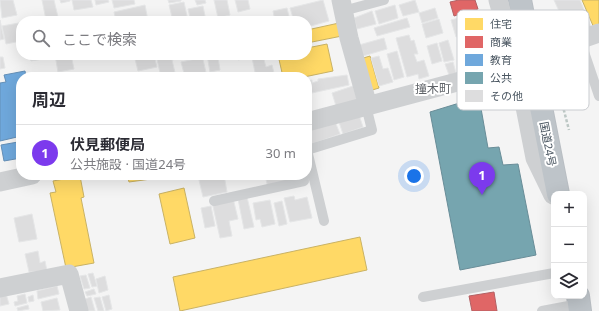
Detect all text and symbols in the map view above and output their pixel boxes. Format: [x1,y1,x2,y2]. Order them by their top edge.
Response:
legend [457,10,589,110]
search box [16,16,312,60]
text: 住宅 [490,16,512,31]
icon: search [30,27,52,49]
text: ここで検索 [62,29,137,49]
text: 商業 [490,34,512,49]
text: 教育 [490,52,512,67]
text: 公共 [490,70,512,85]
district label: 撞木町 [415,80,451,97]
text: 周辺 [32,88,66,111]
text: その他 [490,88,523,103]
street label: 国道24号 [537,120,560,168]
text: 伏見郵便局 [70,134,145,154]
text: 1 [41,144,49,162]
text: 30 m [266,144,296,162]
text: 公共施設 · 国道24号 [70,155,186,173]
pin: 1 [469,162,495,195]
your location [404,166,424,186]
map controls [551,191,587,299]
button: + [551,191,587,227]
button: − [551,227,587,263]
button: layers [551,263,587,299]

